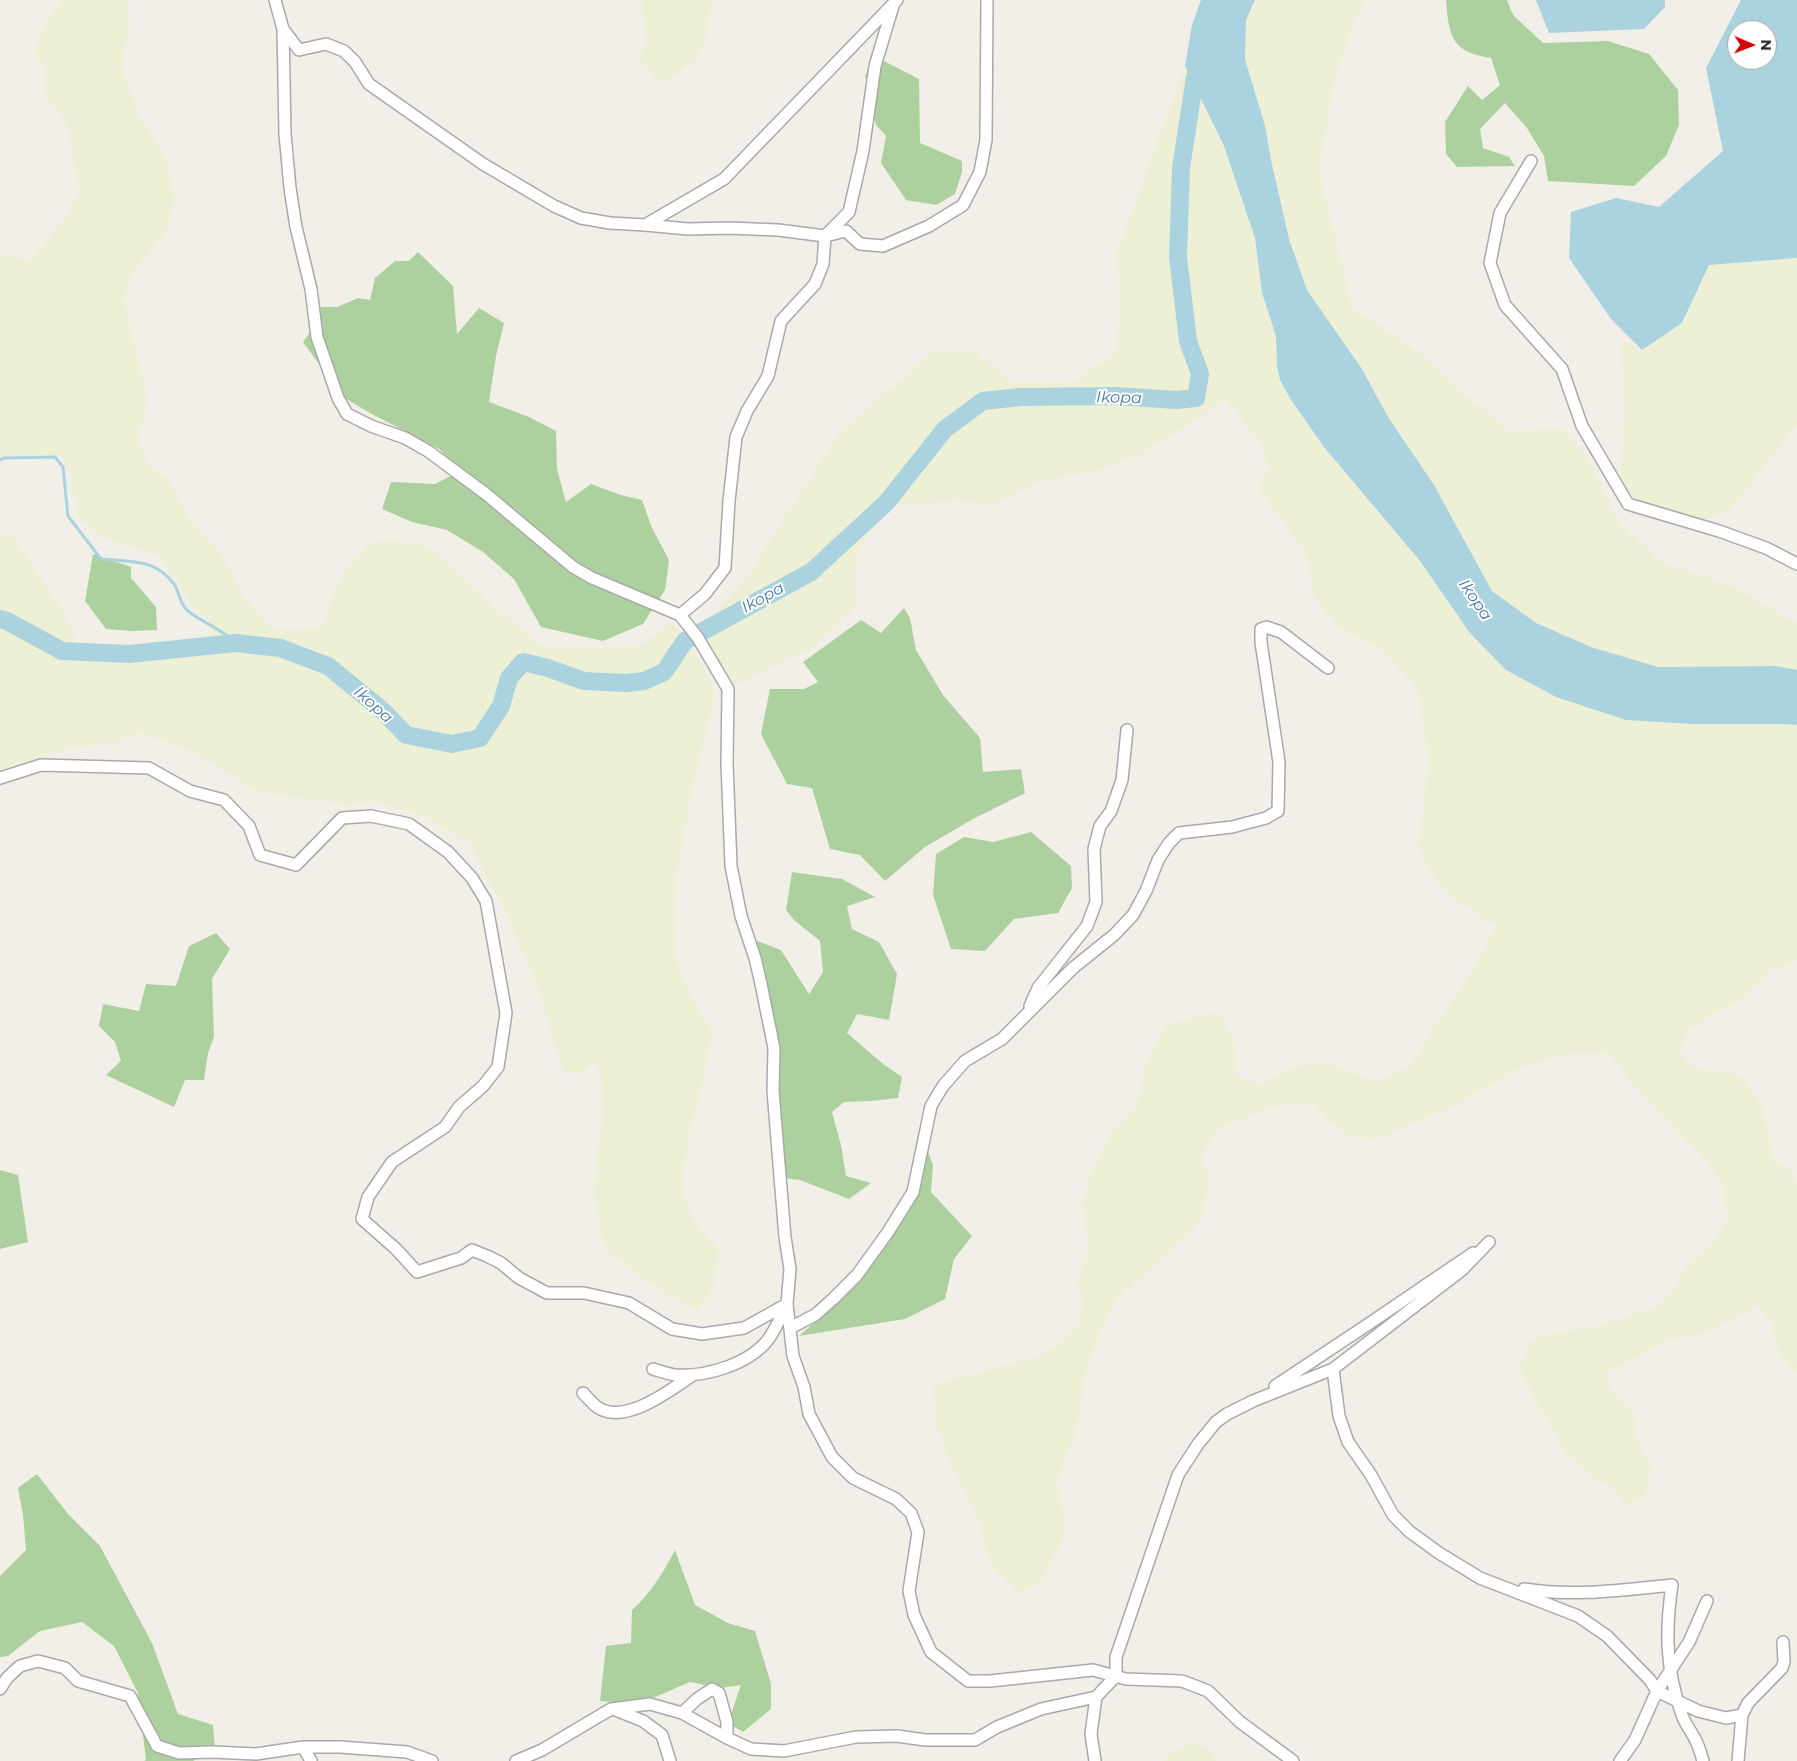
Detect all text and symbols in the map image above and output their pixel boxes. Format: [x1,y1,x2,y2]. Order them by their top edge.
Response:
north arrow [1727,20,1777,70]
text: N [1757,39,1775,51]
water label: Ikopa [1096,388,1142,408]
water label: Ikopa [1454,576,1496,624]
water label: Ikopa [738,579,788,617]
water label: Ikopa [350,683,396,727]

